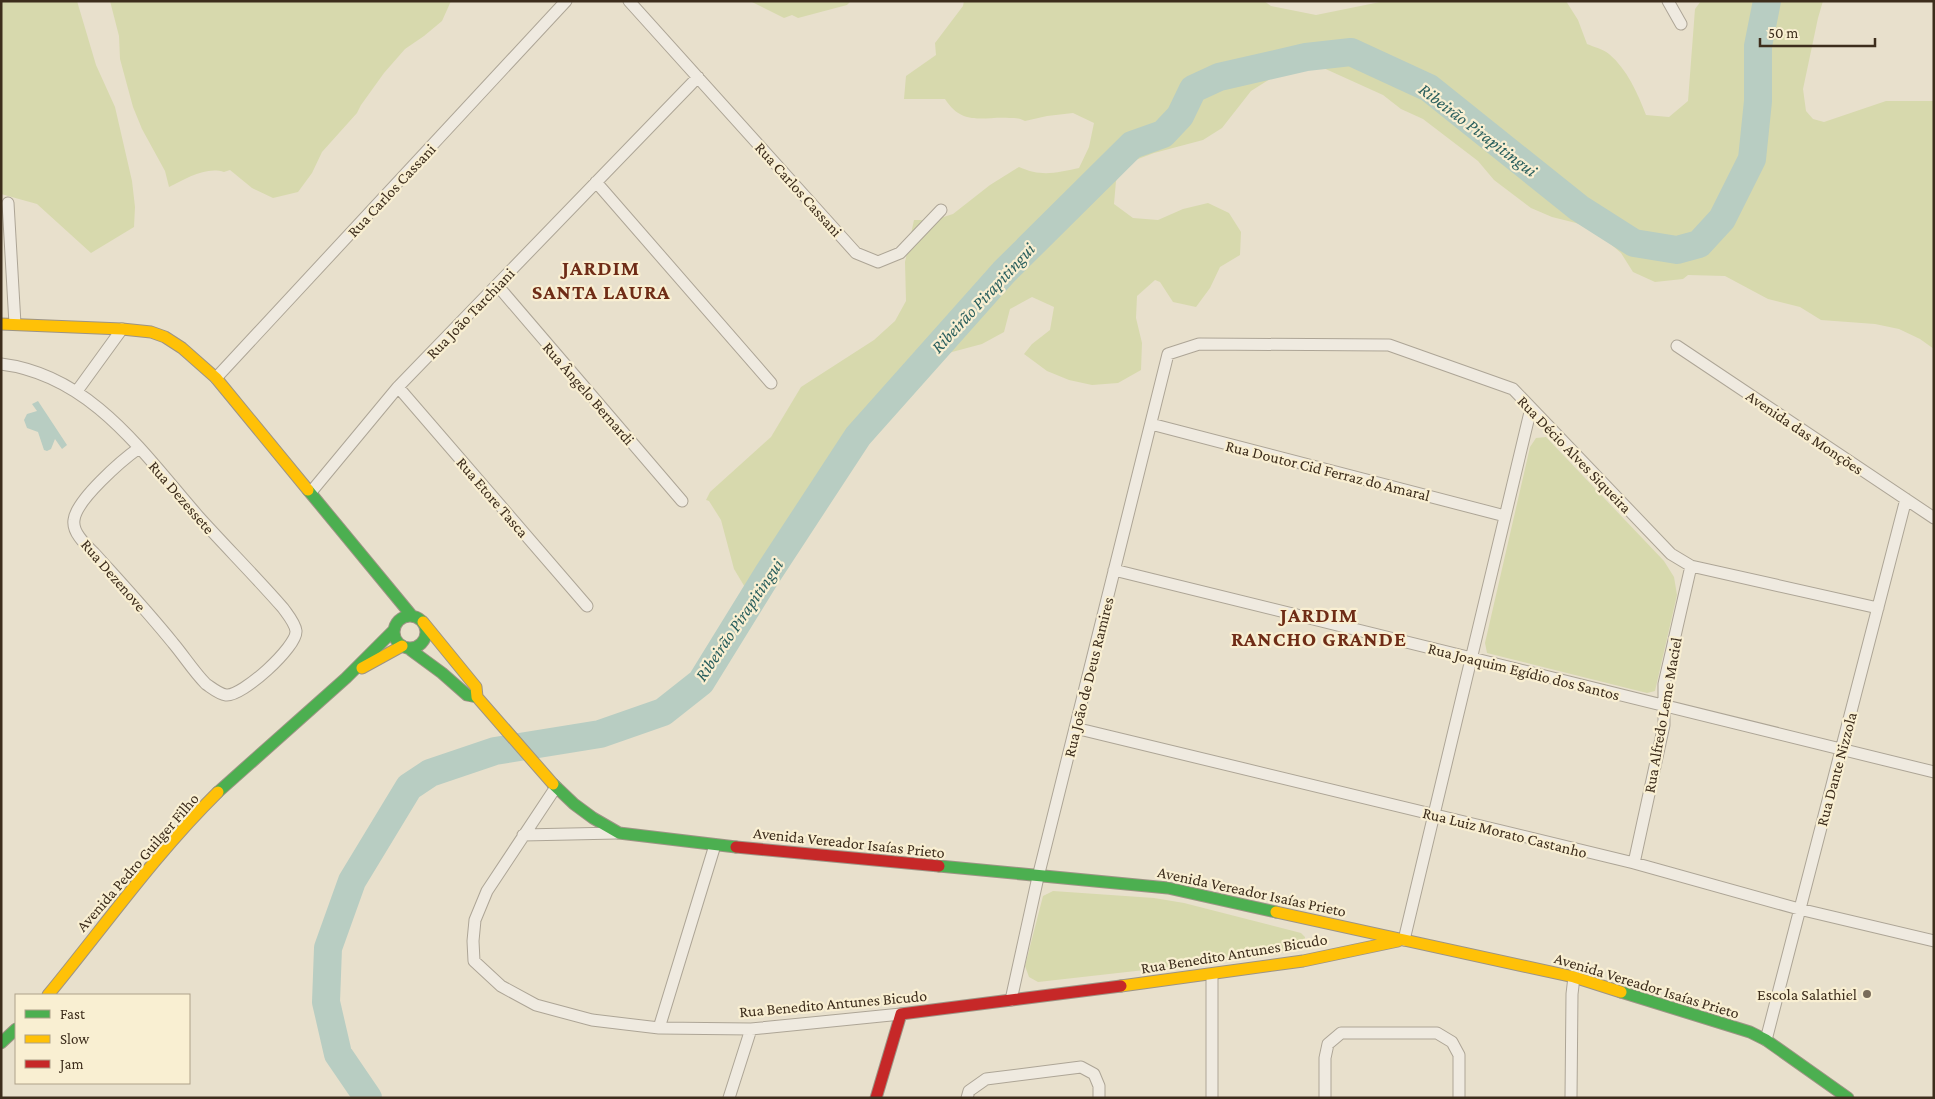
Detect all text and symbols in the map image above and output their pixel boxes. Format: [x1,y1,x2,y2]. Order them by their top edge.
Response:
scale bar [1760,15,1875,47]
text: 50 m [1768,25,1798,41]
water label: Ribeirão Pirapitingui [1415,79,1541,181]
street label: Rua Carlos Cassani [752,139,845,240]
street label: Rua Carlos Cassani [344,140,439,240]
water label: Ribeirão Pirapitingui [927,239,1039,357]
district label: JARDIM SANTA LAURA [532,256,670,304]
street label: Rua João Tarchiani [423,265,519,363]
street label: Rua Ângelo Bernardi [539,339,638,449]
street label: Avenida das Monções [1742,387,1866,479]
street label: Rua Décio Alves Siqueira [1514,392,1635,518]
street label: Rua Doutor Cid Ferraz do Amaral [1224,437,1432,504]
street label: Rua Etore Tasca [453,454,532,541]
street label: Rua Dezessete [145,457,218,537]
street label: Rua Dezenove [78,536,150,615]
water label: Ribeirão Pirapitingui [691,555,787,685]
street label: Rua João de Deus Ramires [1060,595,1118,759]
district label: JARDIM RANCHO GRANDE [1231,603,1407,651]
street label: Rua Alfredo Leme Maciel [1640,636,1685,794]
street label: Rua Joaquim Egídio dos Santos [1426,639,1621,705]
street label: Rua Dante Nizzola [1813,710,1860,828]
street label: Avenida Pedro Guilger Filho [73,790,203,935]
street label: Rua Luiz Morato Castanho [1421,804,1589,861]
street label: Avenida Vereador Isaías Prieto [752,824,946,861]
street label: Avenida Vereador Isaías Prieto [1156,863,1348,920]
street label: Rua Benedito Antunes Bicudo [1140,930,1329,977]
street label: Avenida Vereador Isaías Prieto [1552,949,1741,1022]
place label: Escola Salathiel [1757,986,1857,1003]
street label: Rua Benedito Antunes Bicudo [738,987,928,1020]
marker: Escola Salathiel [1861,988,1873,1000]
legend [15,994,190,1084]
text: Fast [60,1006,86,1022]
text: Slow [60,1031,90,1047]
text: Jam [58,1056,83,1073]

